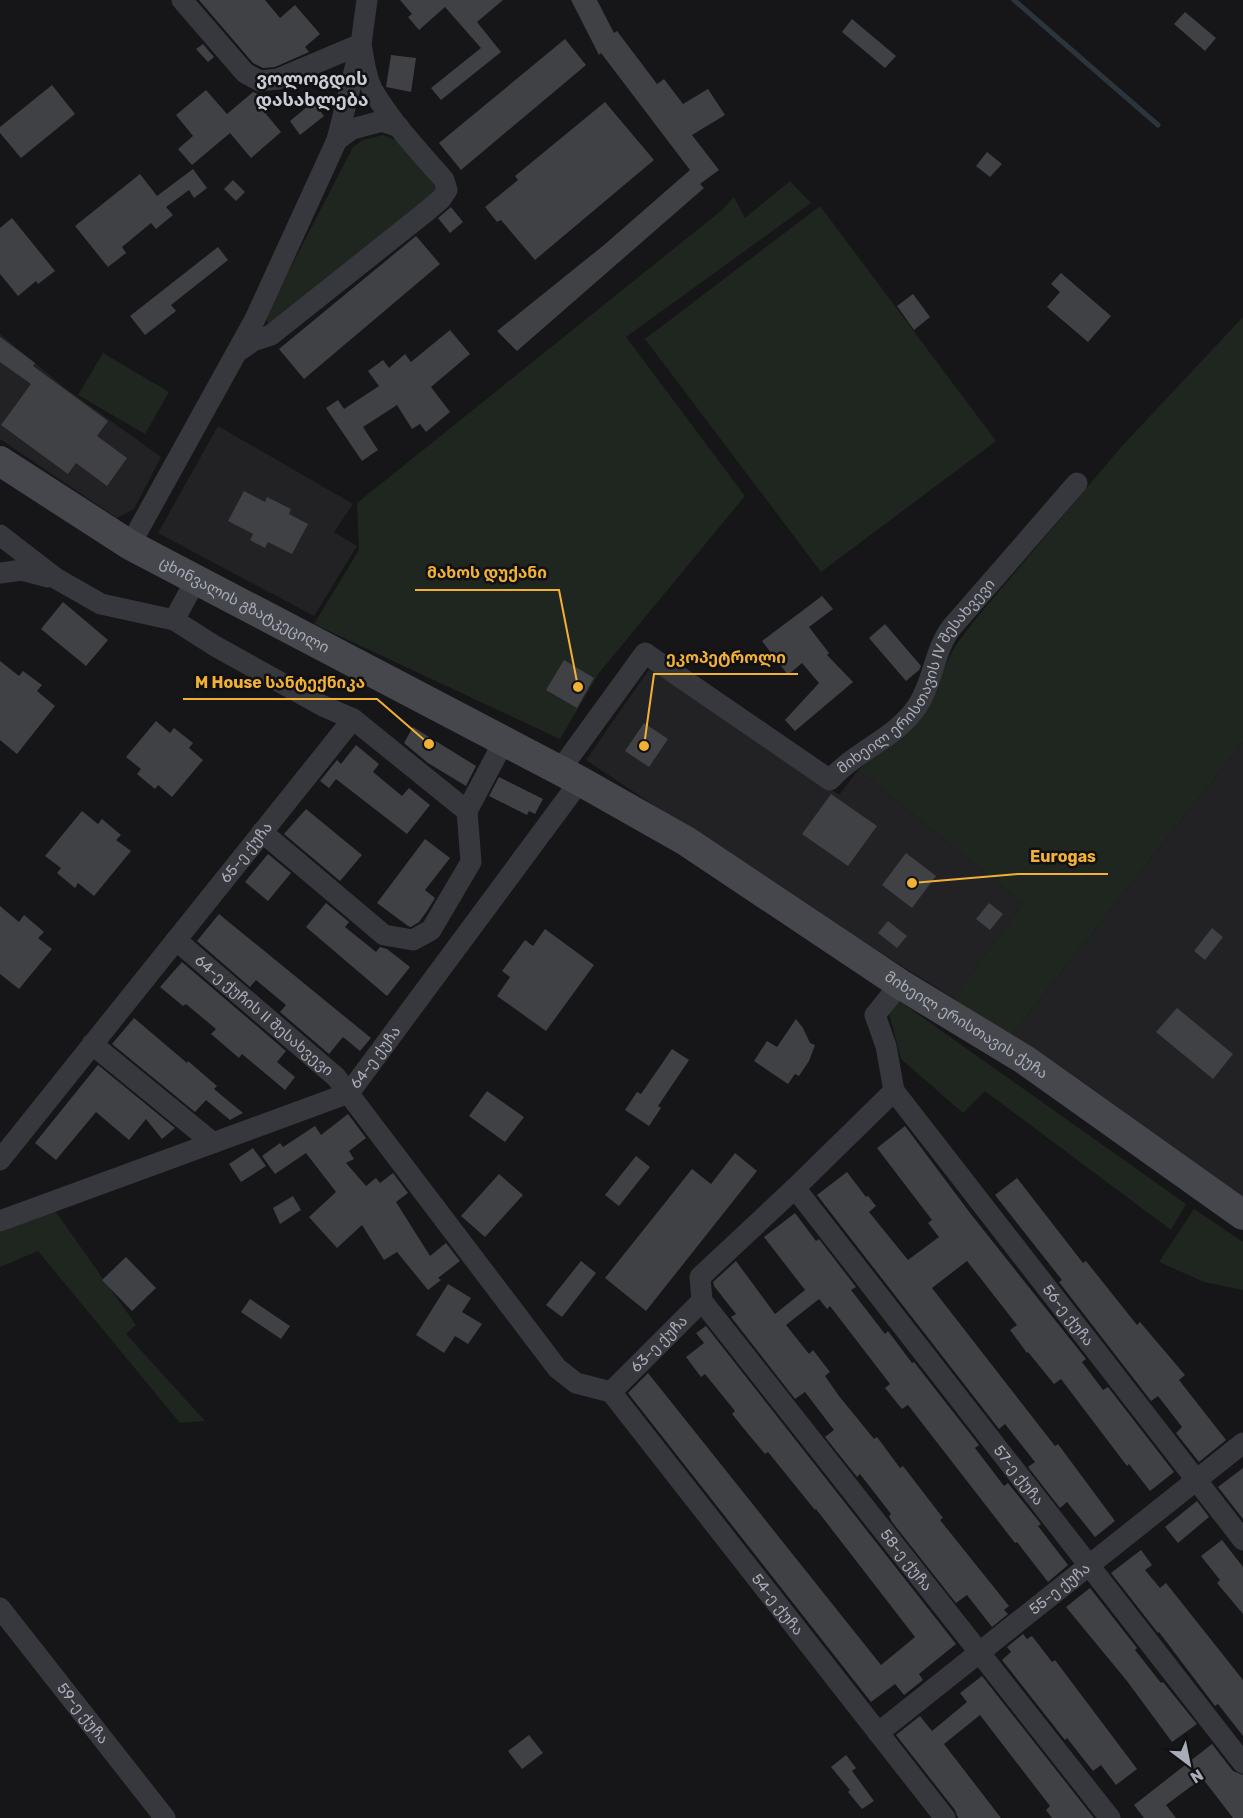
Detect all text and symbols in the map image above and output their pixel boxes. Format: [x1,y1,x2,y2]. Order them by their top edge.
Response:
district label: ვოლოგდის დასახლება [255,68,369,111]
street label: ცხინვალის გზატკეცილი [157,553,332,657]
callout: მახოს დუქანი [415,556,559,590]
text: მახოს დუქანი [427,563,547,583]
street label: მიხეილ ერისთავის IV შესახვევი [833,575,999,777]
callout: ეკოპეტროლი [654,640,798,674]
text: ეკოპეტროლი [666,648,786,668]
callout: M House სანტექნიკა [183,665,377,699]
text: M House სანტექნიკა [195,673,365,692]
street label: 65-ე ქუჩა [216,818,276,886]
callout: Eurogas [1018,840,1108,874]
text: Eurogas [1030,847,1096,866]
street label: 64-ე ქუჩის II შესახვევი [191,951,337,1080]
street label: მიხეილ ერისთავის ქუჩა [881,967,1051,1082]
street label: 64-ე ქუჩა [346,1023,404,1092]
street label: 56-ე ქუჩა [1039,1281,1098,1350]
street label: 63-ე ქუჩა [627,1312,691,1376]
street label: 57-ე ქუჩა [990,1442,1048,1509]
street label: 58-ე ქუჩა [877,1526,936,1594]
street label: 55-ე ქუჩა [1026,1559,1094,1618]
street label: 54-ე ქუჩა [748,1570,807,1639]
street label: 59-ე ქუჩა [53,1679,112,1747]
north arrow [1159,1734,1219,1794]
text: N [1187,1765,1207,1787]

